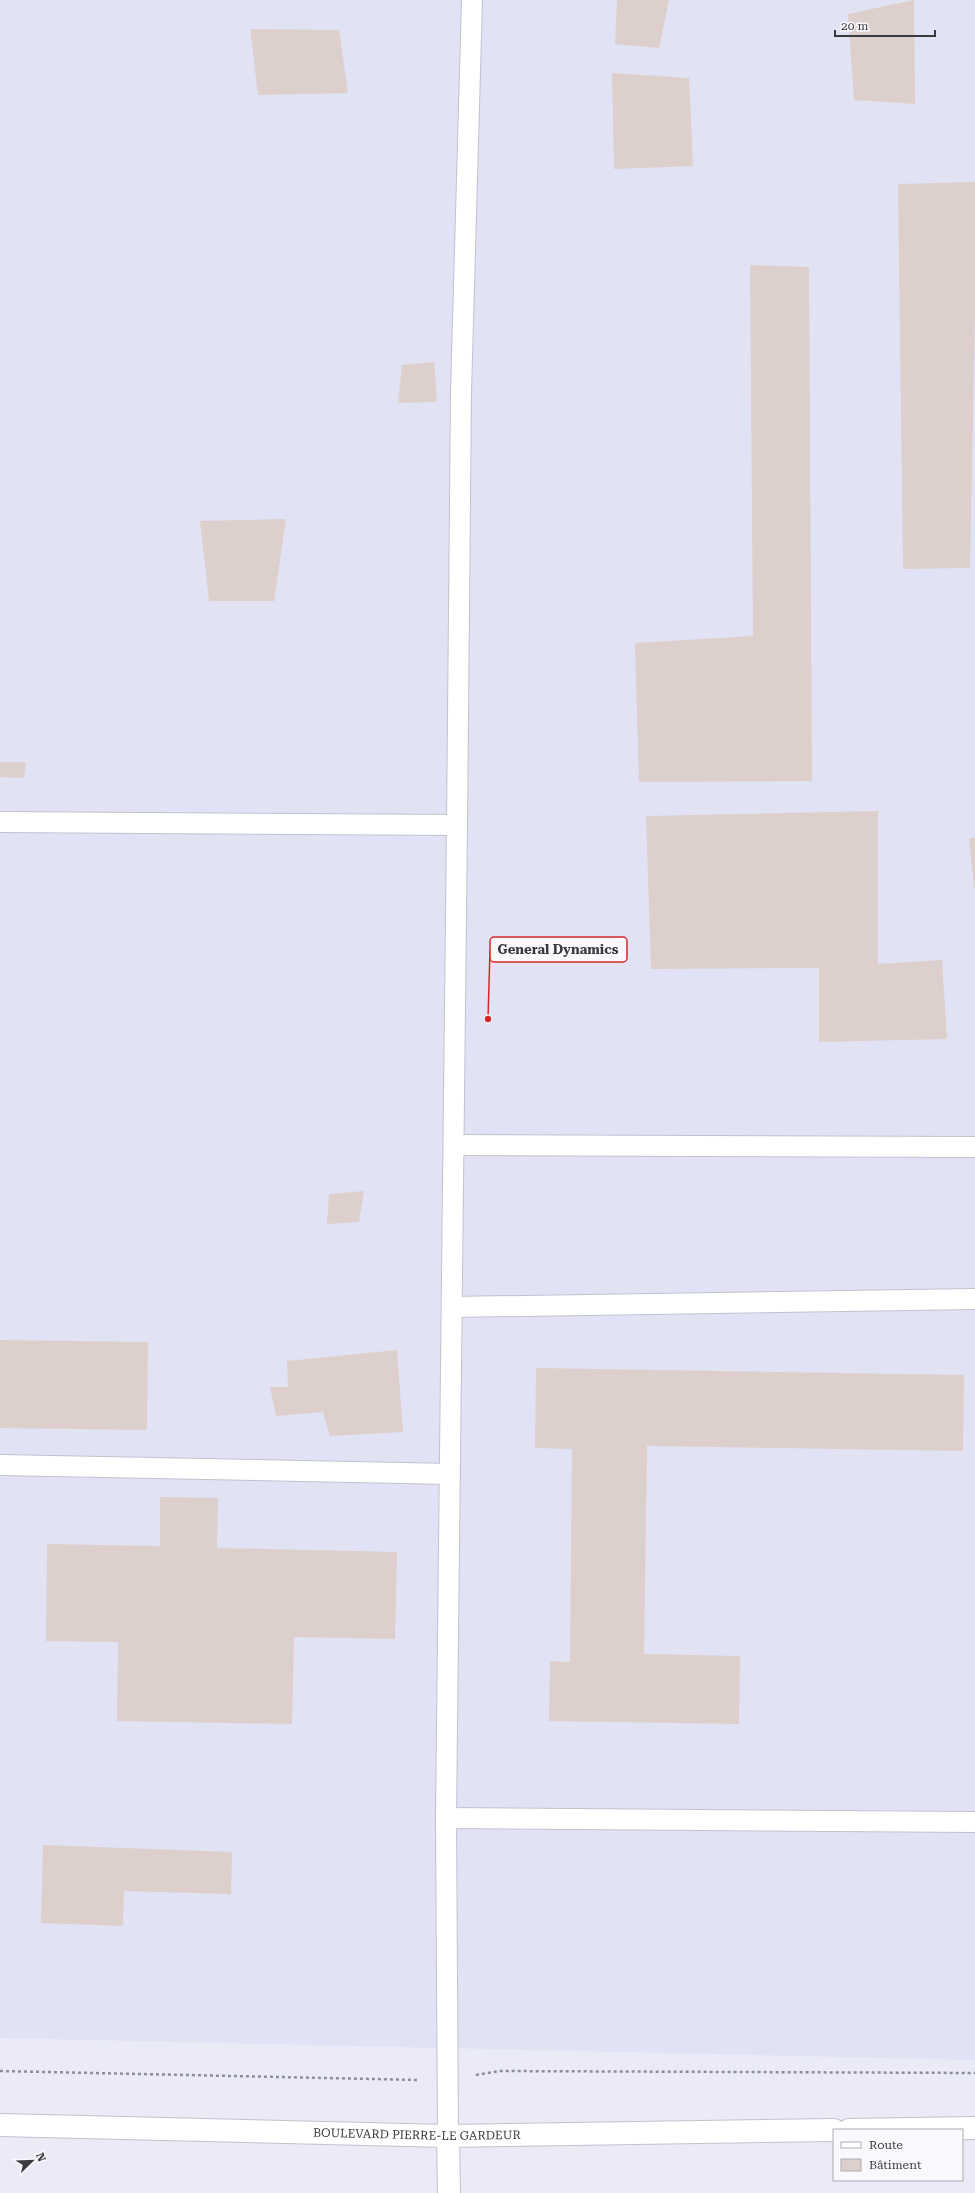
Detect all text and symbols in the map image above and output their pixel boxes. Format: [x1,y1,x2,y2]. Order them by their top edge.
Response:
scale bar [835,12,935,38]
text: 20 m [841,19,868,33]
callout: General Dynamics [490,937,627,962]
text: General Dynamics [497,942,619,957]
street label: BOULEVARD PIERRE-LE GARDEUR [313,2126,522,2143]
legend [833,2129,963,2181]
text: Route [869,2138,903,2152]
north arrow [12,2141,52,2181]
text: N [33,2151,49,2164]
text: Bâtiment [869,2158,922,2172]

